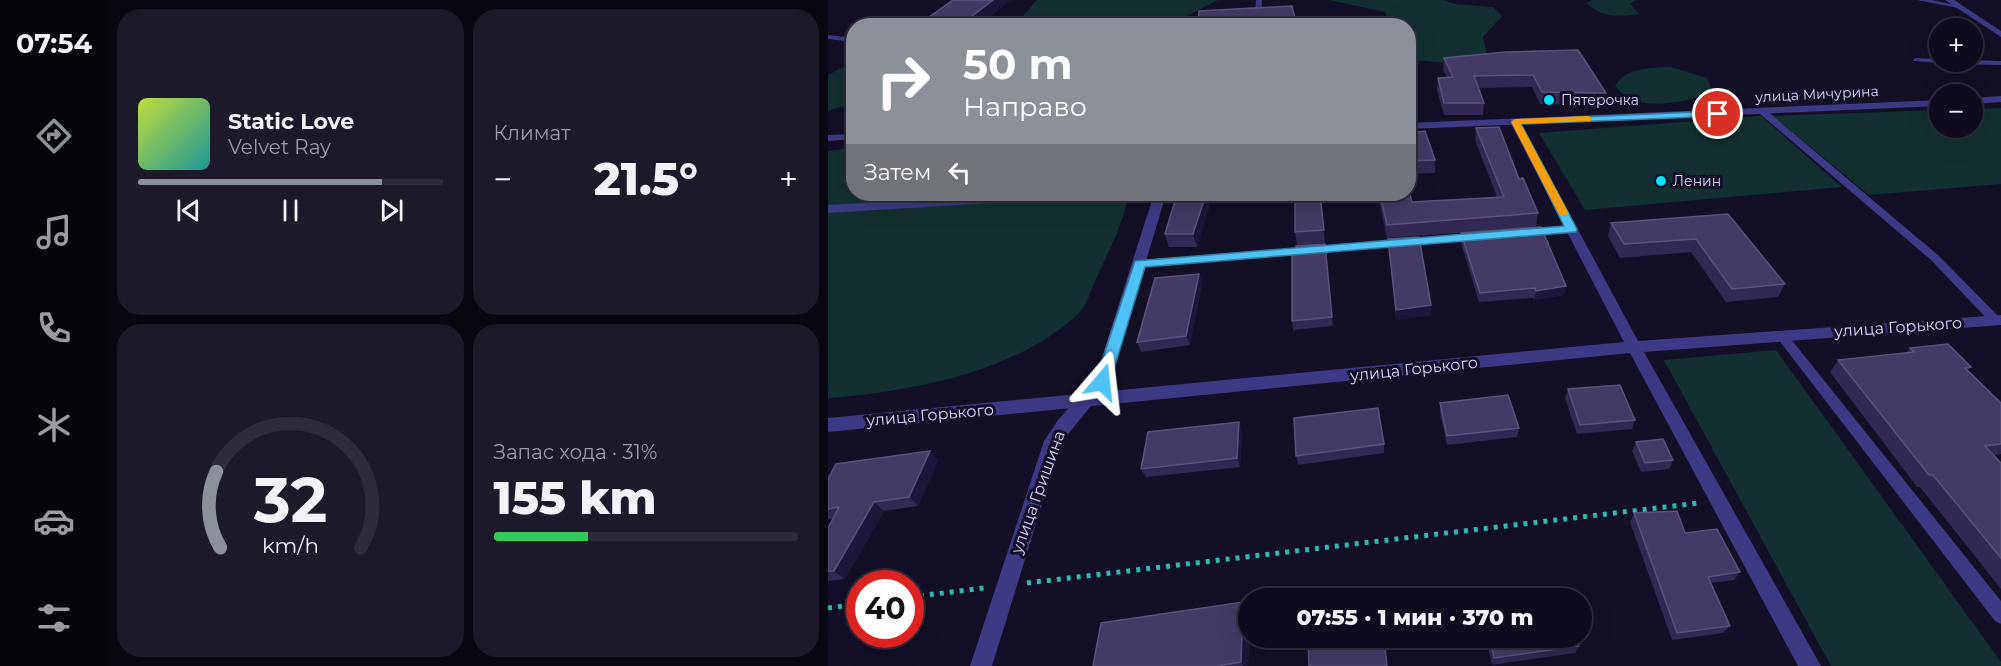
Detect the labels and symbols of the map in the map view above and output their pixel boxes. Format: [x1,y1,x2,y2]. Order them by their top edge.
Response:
street label: улица Мичурина [1754,82,1879,106]
pin [1692,88,1743,139]
place label: Пятерочка [1561,91,1639,109]
marker: Пятерочка [1542,93,1556,107]
place label: Ленин [1673,172,1721,190]
marker: Ленин [1654,174,1668,188]
street label: улица Горького [1832,313,1963,341]
position arrow [1070,350,1134,414]
street label: улица Горького [1348,353,1479,385]
street label: улица Горького [864,400,995,430]
street label: улица Гришина [1007,428,1069,557]
speed limit sign: 40 [846,570,924,648]

